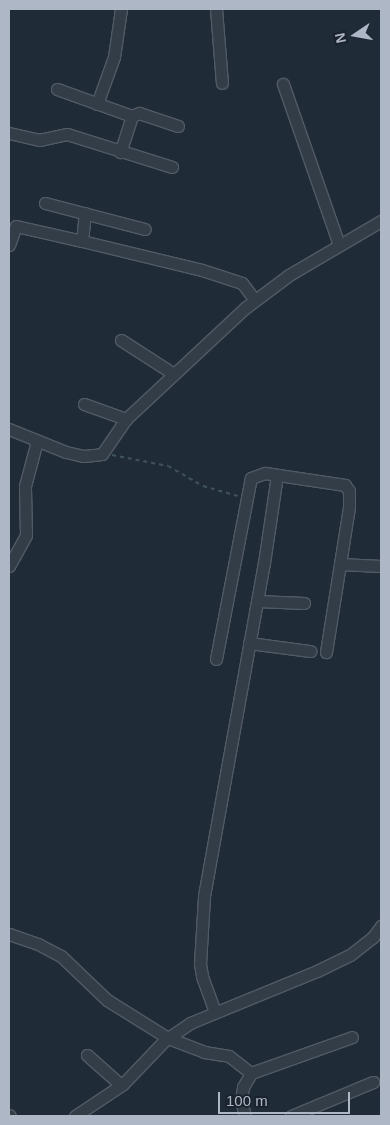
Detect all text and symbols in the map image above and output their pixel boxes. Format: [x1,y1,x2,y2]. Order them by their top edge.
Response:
north arrow [330,10,380,60]
text: N [331,32,349,45]
scale bar [220,1082,352,1114]
text: 100 m [226,1092,268,1109]

